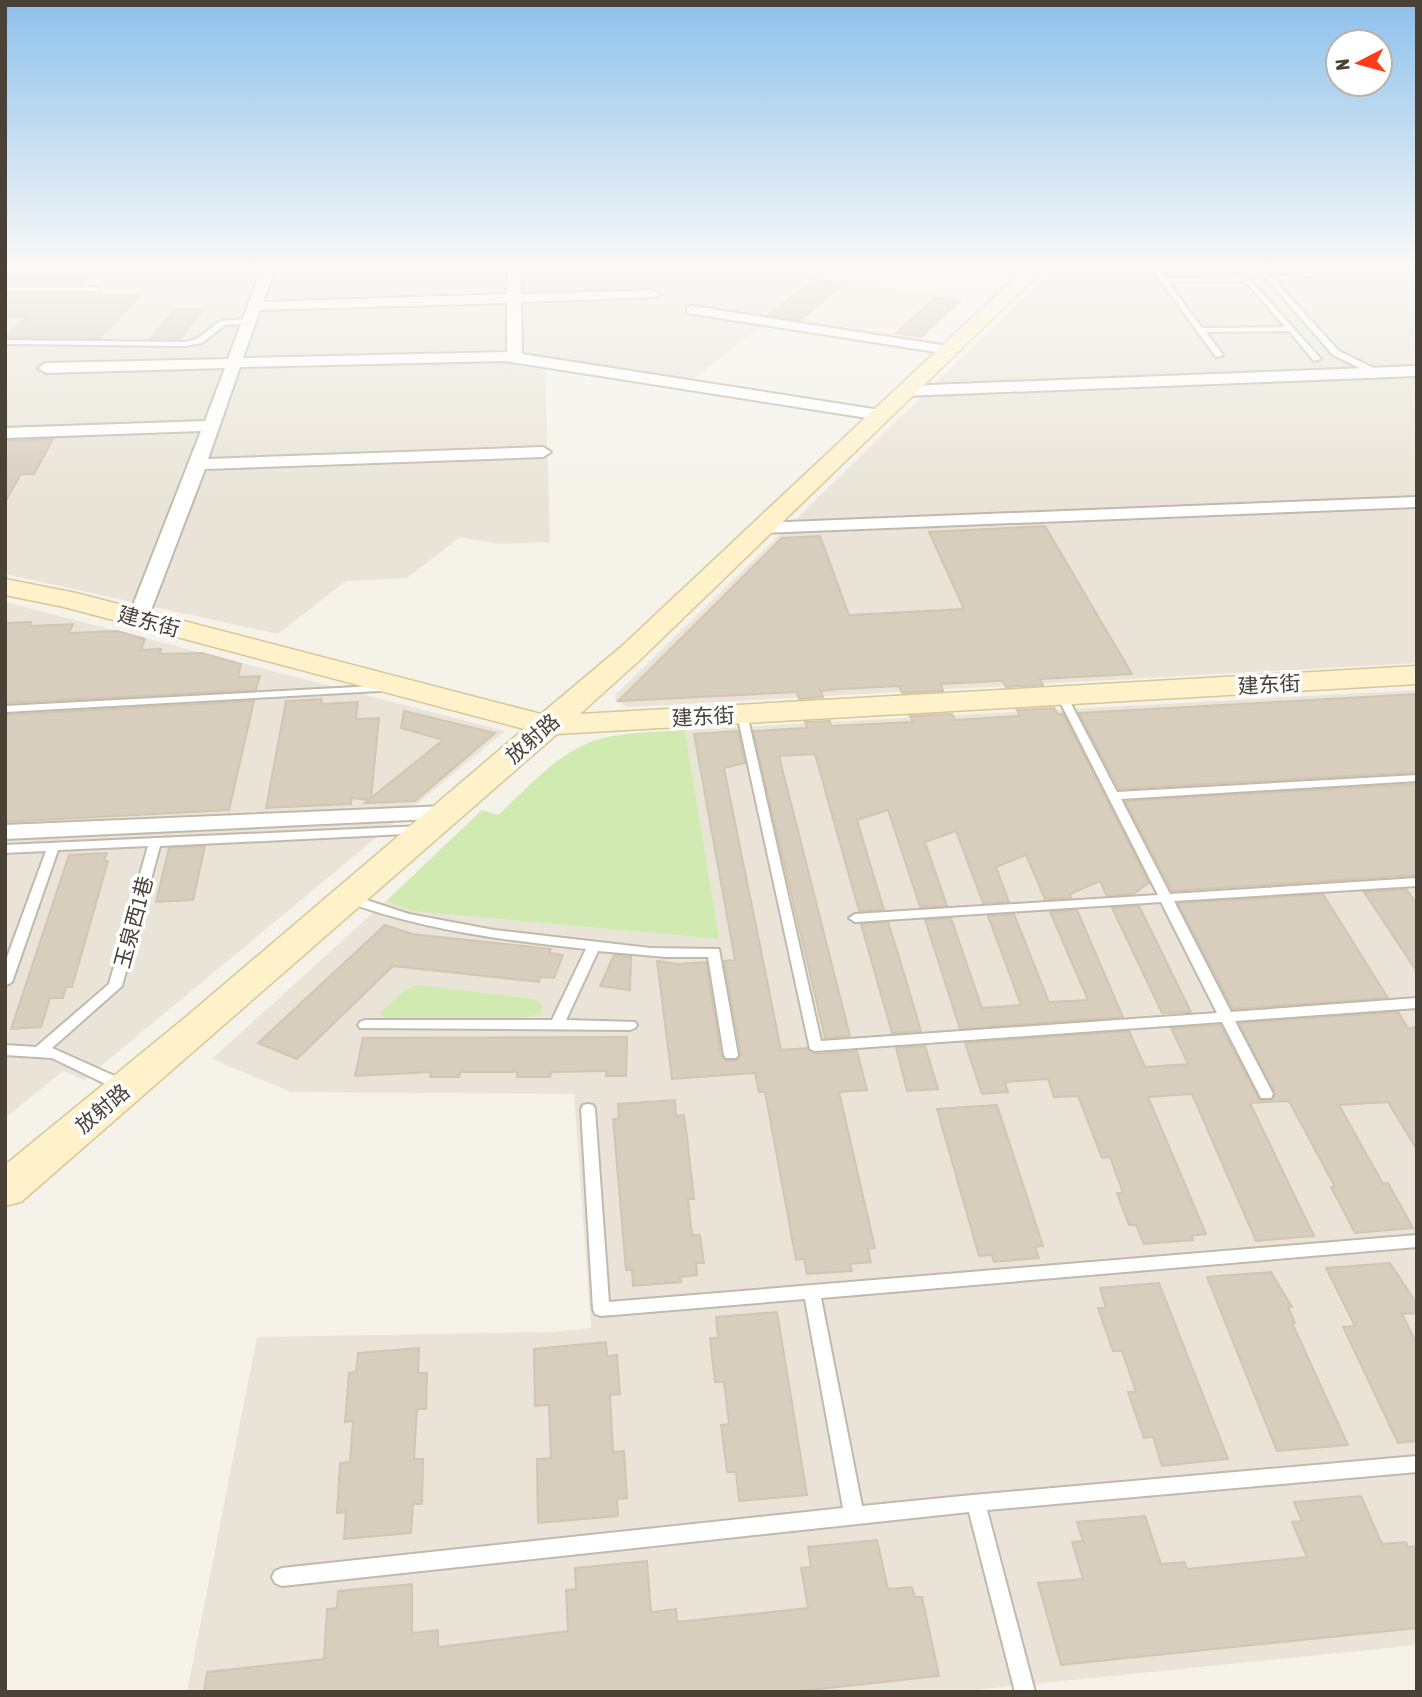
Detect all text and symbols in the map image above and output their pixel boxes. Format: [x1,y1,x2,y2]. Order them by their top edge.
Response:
north arrow [1324,28,1394,98]
text: N [1331,58,1354,72]
street label: 建东街 [115,601,183,641]
street label: 建东街 [1237,670,1301,698]
street label: 建东街 [671,702,735,730]
street label: 放射路 [500,708,564,768]
street label: 玉泉西1巷 [109,874,157,970]
street label: 放射路 [70,1079,134,1137]

